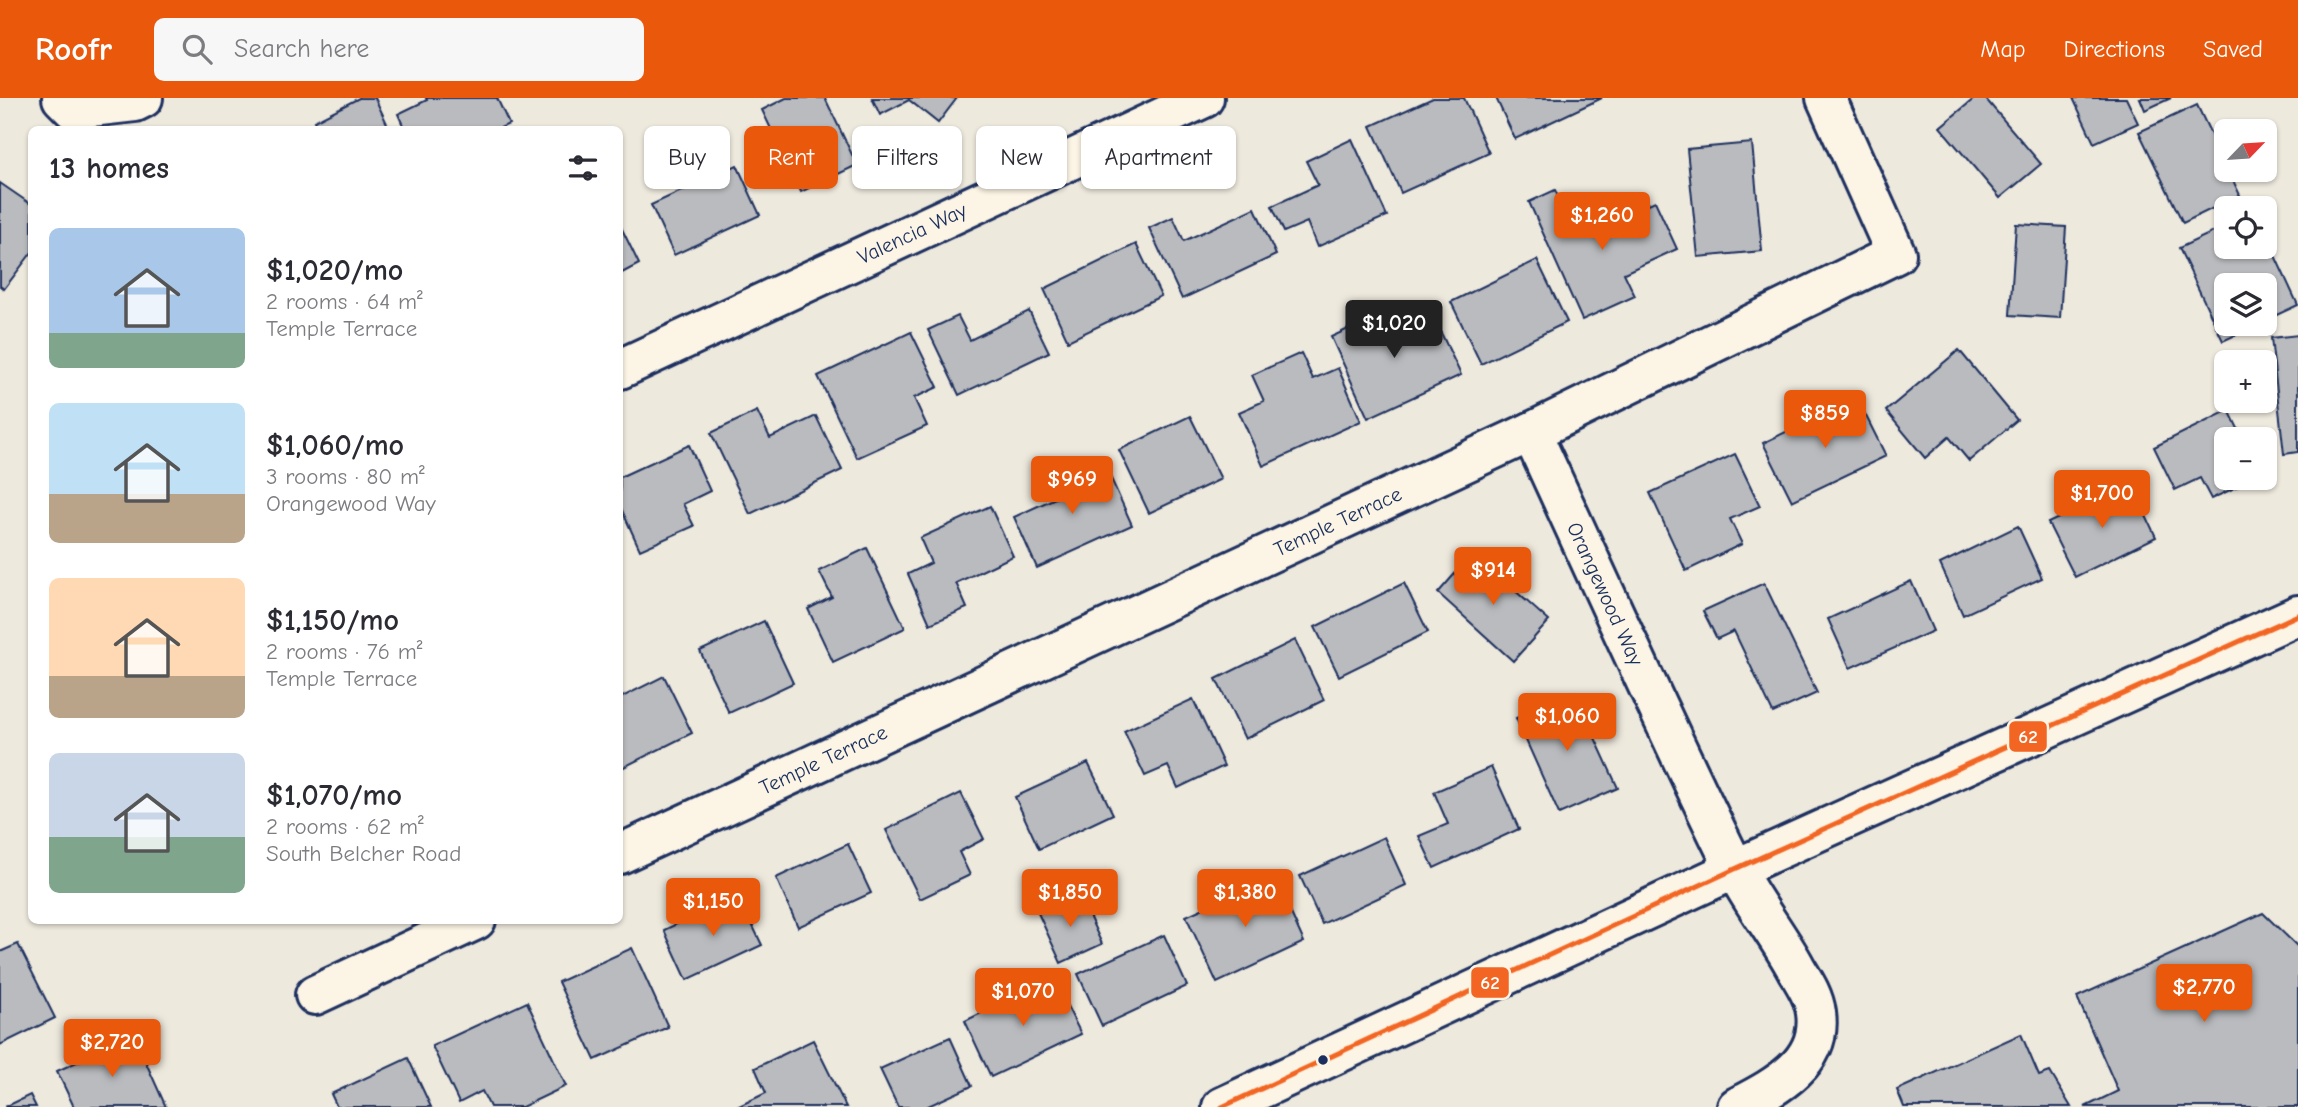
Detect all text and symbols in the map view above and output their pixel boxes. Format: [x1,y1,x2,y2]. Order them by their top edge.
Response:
search box [154,18,644,81]
text: Roofr [35,30,112,68]
icon: search [178,30,216,68]
text: Search here [234,34,369,64]
text: Map [1980,35,2026,63]
text: Directions [2064,35,2165,63]
text: Saved [2203,35,2263,63]
north arrow [2214,119,2277,182]
map controls [2214,119,2277,490]
chip: Buy [644,126,730,189]
chip: Rent [744,126,838,189]
chip: Filters [852,126,962,189]
chip: New [976,126,1067,189]
chip: Apartment [1081,126,1236,189]
icon: filters [564,149,602,187]
text: 13 homes [49,151,169,186]
pin: $1,260 [1545,192,1659,252]
button: locate [2214,196,2277,259]
street label: Valencia Way [854,198,971,269]
text: $1,260 [1570,201,1634,228]
text: $1,020/mo [266,253,403,288]
icon: home [105,256,189,340]
button: layers [2214,273,2277,336]
text: 2 rooms · 64 m² [266,288,423,315]
pin: $1,020 [1337,300,1451,360]
text: $1,020 [1361,309,1427,336]
text: Temple Terrace [266,315,417,342]
button: + [2214,350,2277,413]
pin: $859 [1784,390,1866,450]
text: $859 [1800,399,1850,426]
button: − [2214,427,2277,490]
text: $1,060/mo [266,428,404,463]
icon: home [105,431,189,515]
pin: $969 [1031,456,1113,516]
text: 3 rooms · 80 m² [266,463,425,490]
text: $969 [1047,465,1097,492]
pin: $1,700 [2045,470,2159,530]
text: $1,700 [2070,479,2134,506]
street label: Temple Terrace [1270,482,1405,561]
text: Orangewood Way [266,490,436,517]
street label: Orangewood Way [1562,518,1649,670]
pin: $914 [1452,547,1534,607]
text: $914 [1470,556,1516,583]
text: $1,150/mo [266,603,399,638]
icon: home [105,606,189,690]
text: 2 rooms · 76 m² [266,638,422,665]
text: Temple Terrace [266,665,417,692]
pin: $1,060 [1510,694,1624,753]
text: $1,060 [1534,702,1600,729]
street label: Temple Terrace [756,720,891,800]
line badge: 62 [2008,720,2048,753]
text: 62 [2018,726,2038,748]
text: $1,070/mo [266,778,402,813]
icon: home [105,781,189,865]
text: 2 rooms · 62 m² [266,813,424,840]
text: South Belcher Road [266,840,461,867]
pin: $1,850 [1013,870,1127,929]
pin: $1,380 [1188,870,1302,929]
pin: $1,150 [656,878,770,938]
text: $1,850 [1038,878,1102,905]
text: $1,380 [1213,878,1277,905]
text: $1,150 [682,887,744,914]
pin: $2,770 [2147,964,2261,1024]
line badge: 62 [1470,966,1510,999]
pin: $1,070 [966,968,1080,1028]
text: 62 [1480,972,1500,994]
text: $2,770 [2172,973,2236,1000]
text: $1,070 [991,977,1055,1004]
pin: $2,720 [55,1020,169,1079]
text: $2,720 [80,1028,144,1055]
unlabelled marker [1316,1053,1330,1067]

